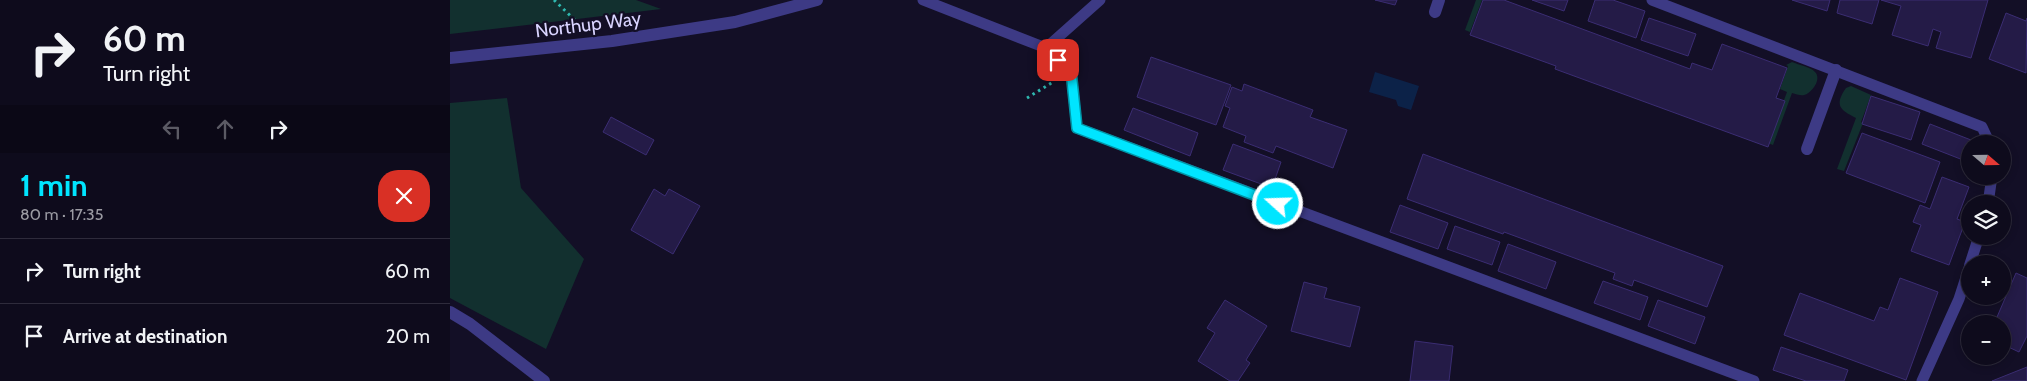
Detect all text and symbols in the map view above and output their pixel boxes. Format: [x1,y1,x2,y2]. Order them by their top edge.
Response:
street label: Northup Way [534,7,643,42]
text: 60 m [103,17,186,60]
icon: right [20,20,85,85]
pin [1037,39,1079,81]
icon: arrive [1044,46,1072,74]
text: Turn right [103,60,190,87]
icon: left [158,115,186,143]
icon: ahead [211,115,239,143]
icon: right [264,115,292,143]
north arrow [1961,135,2011,185]
map controls [1961,135,2011,365]
text: 1 min [20,167,88,204]
button: close [378,170,430,222]
position arrow [1251,177,1303,229]
button: layers [1961,195,2011,245]
text: 80 m · 17:35 [20,205,103,224]
button: + [1961,255,2011,305]
icon: right [20,257,48,285]
text: Turn right [63,260,141,283]
text: 60 m [385,260,430,283]
button: − [1961,315,2011,365]
icon: arrive [20,322,48,350]
text: Arrive at destination [63,325,227,348]
text: 20 m [386,325,430,348]

